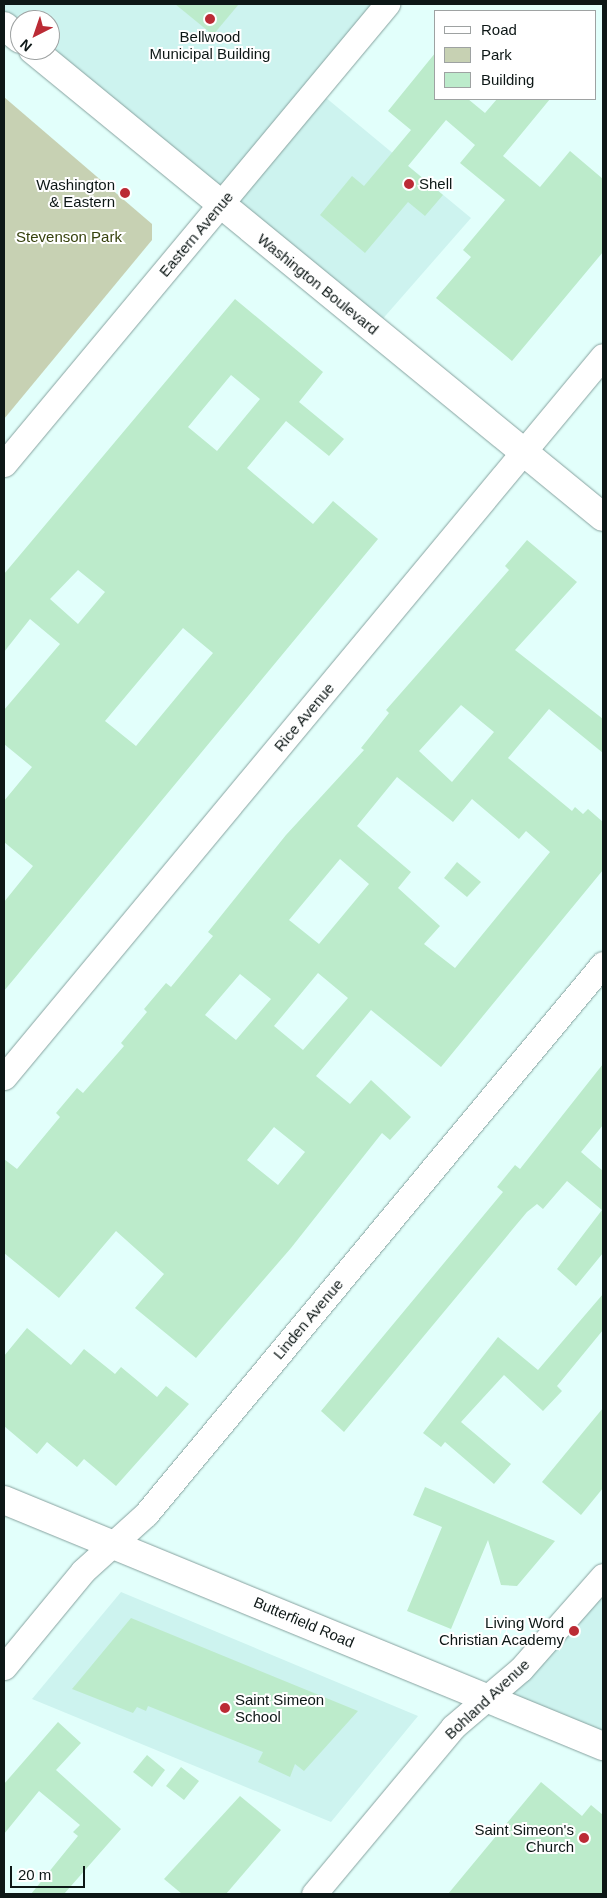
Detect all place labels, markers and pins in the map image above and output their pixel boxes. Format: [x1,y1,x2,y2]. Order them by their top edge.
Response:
marker: Bellwood Municipal Building [204,13,216,25]
place label: Bellwood Municipal Building [150,27,270,62]
place label: Washington & Eastern [36,175,115,210]
place label: Shell [419,175,452,193]
marker: Shell [403,178,415,190]
marker: Washington & Eastern [119,187,131,199]
place label: Living Word Christian Academy [438,1613,564,1648]
marker: Living Word Christian Academy [568,1625,580,1637]
place label: Saint Simeon School [235,1690,324,1725]
marker: Saint Simeon School [219,1702,231,1714]
place label: Saint Simeon's Church [474,1820,574,1855]
marker: Saint Simeon's Church [578,1832,590,1844]

